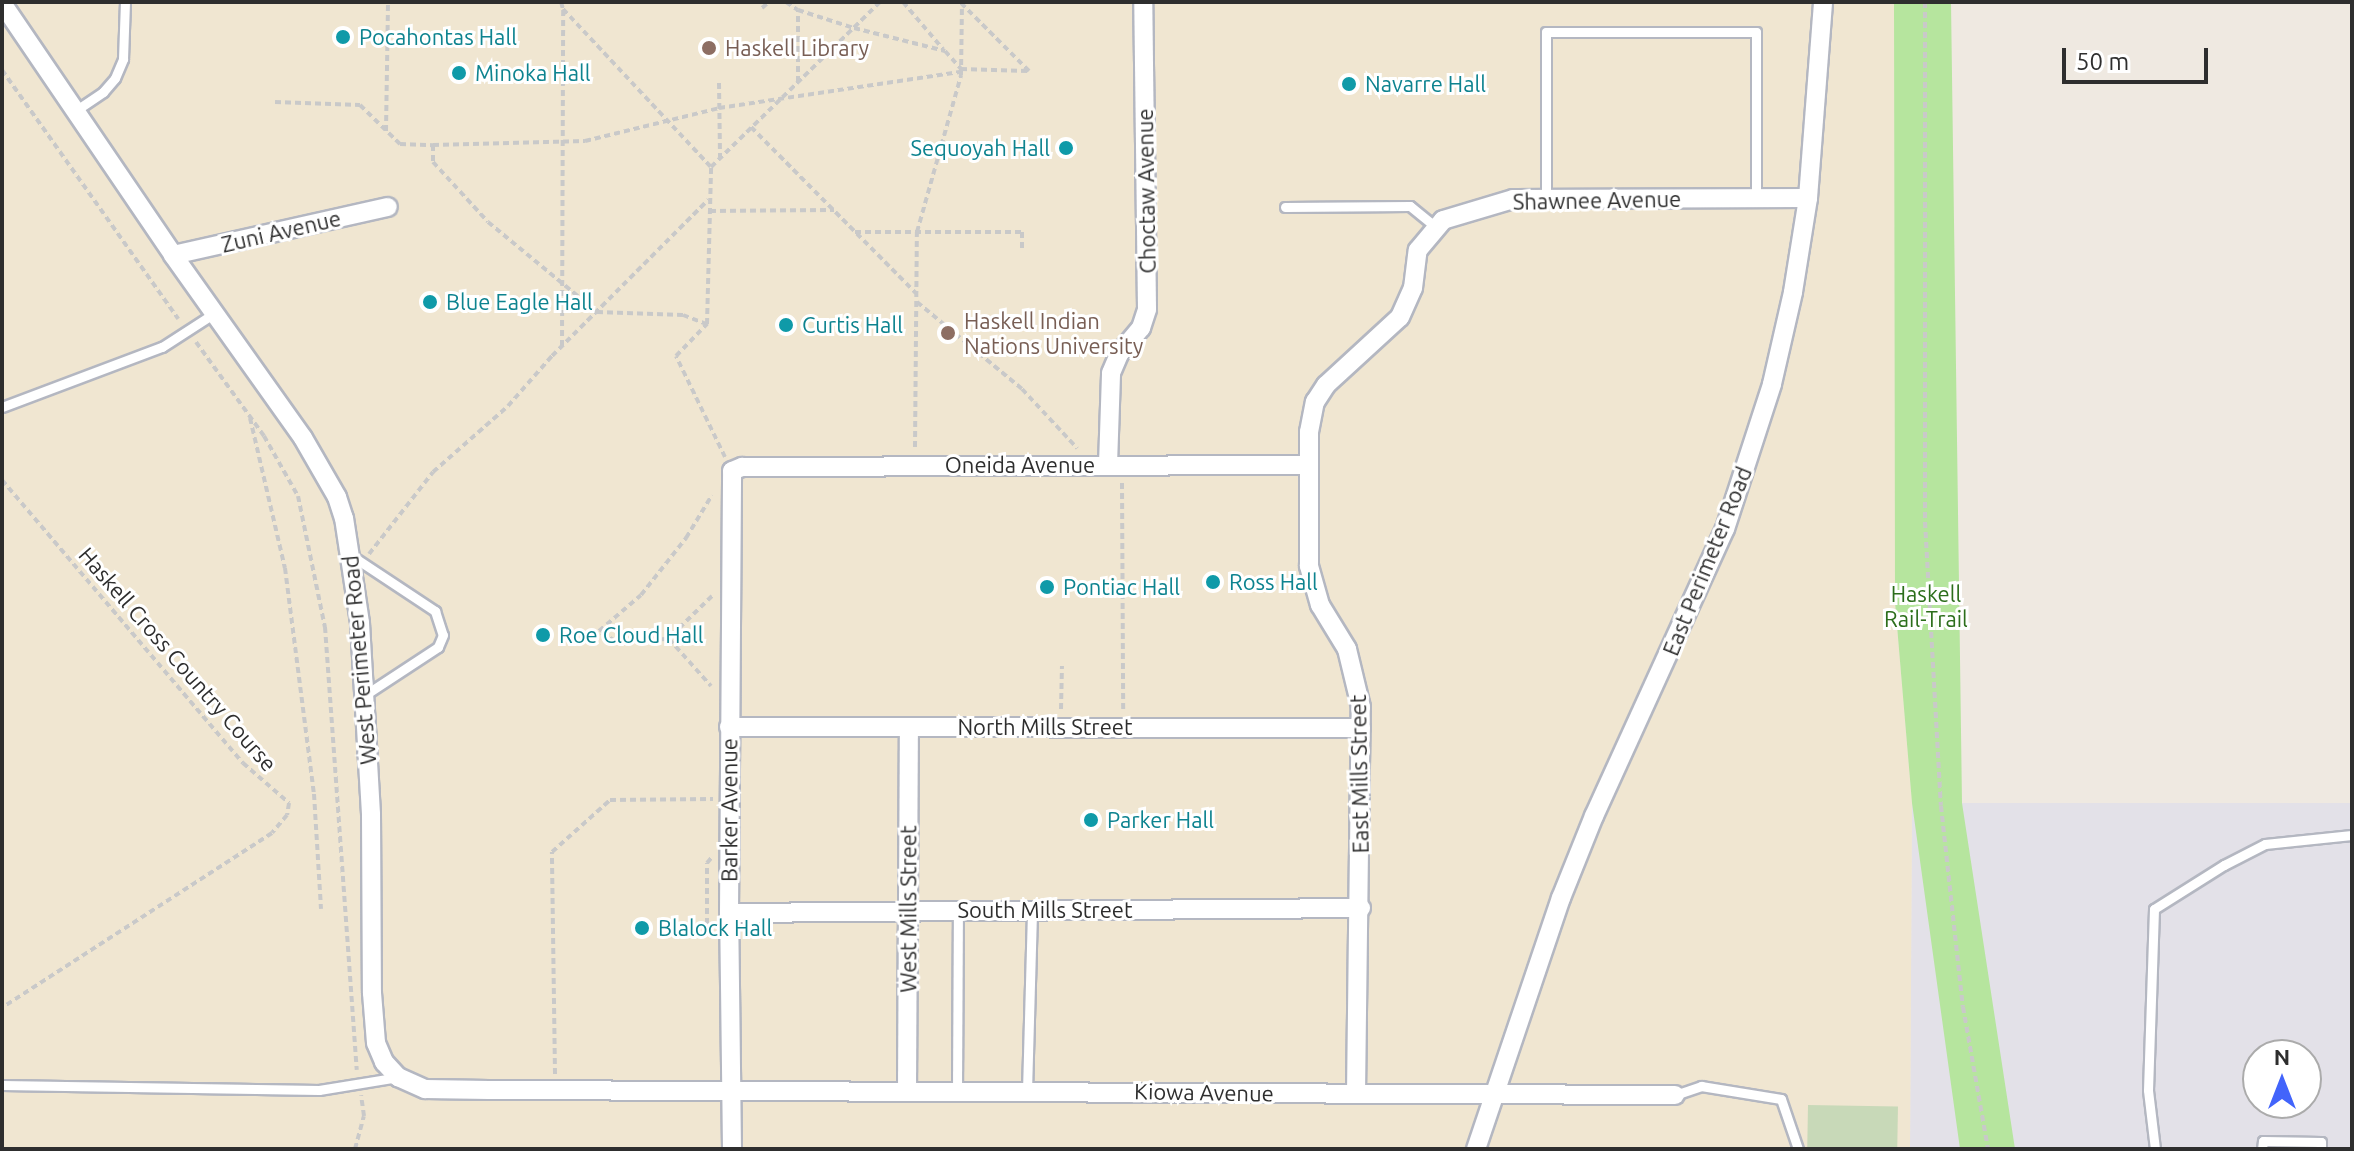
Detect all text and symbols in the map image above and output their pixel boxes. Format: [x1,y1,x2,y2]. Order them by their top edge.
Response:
place label: Pocahontas Hall [359,24,517,50]
marker: Pocahontas Hall [334,28,352,46]
scale bar [2066,32,2212,82]
place label: Haskell Library [725,35,869,61]
marker: Haskell Library [700,39,718,57]
text: 50 m [2076,48,2129,75]
place label: Minoka Hall [475,60,590,86]
marker: Minoka Hall [450,64,468,82]
place label: Navarre Hall [1365,71,1486,97]
marker: Navarre Hall [1340,75,1358,93]
street label: Choctaw Avenue [1131,108,1161,274]
place label: Sequoyah Hall [910,135,1050,161]
marker: Sequoyah Hall [1057,139,1075,157]
street label: Shawnee Avenue [1513,185,1681,215]
street label: Zuni Avenue [219,204,343,258]
place label: Blue Eagle Hall [446,289,593,315]
marker: Blue Eagle Hall [421,293,439,311]
place label: Haskell Indian Nations University [964,307,1143,358]
place label: Curtis Hall [802,312,903,338]
marker: Curtis Hall [777,316,795,334]
marker: Haskell Indian Nations University [939,324,957,342]
street label: Oneida Avenue [945,452,1095,478]
street label: East Perimeter Road [1657,463,1757,659]
street label: Haskell Cross Country Course [74,542,282,776]
street label: West Perimeter Road [337,554,381,766]
place label: Ross Hall [1229,569,1318,595]
marker: Ross Hall [1204,573,1222,591]
place label: Pontiac Hall [1063,574,1180,600]
marker: Pontiac Hall [1038,578,1056,596]
park label: Haskell Rail-Trail [1884,580,1968,632]
place label: Roe Cloud Hall [559,622,703,648]
marker: Roe Cloud Hall [534,626,552,644]
street label: East Mills Street [1344,694,1374,854]
street label: North Mills Street [957,714,1133,740]
street label: Barker Avenue [716,738,742,882]
place label: Parker Hall [1107,807,1214,833]
marker: Parker Hall [1082,811,1100,829]
street label: West Mills Street [895,825,921,993]
street label: South Mills Street [957,897,1133,923]
place label: Blalock Hall [658,915,772,941]
marker: Blalock Hall [633,919,651,937]
north arrow [2242,1039,2322,1119]
text: N [2274,1044,2290,1069]
street label: Kiowa Avenue [1134,1078,1274,1106]

